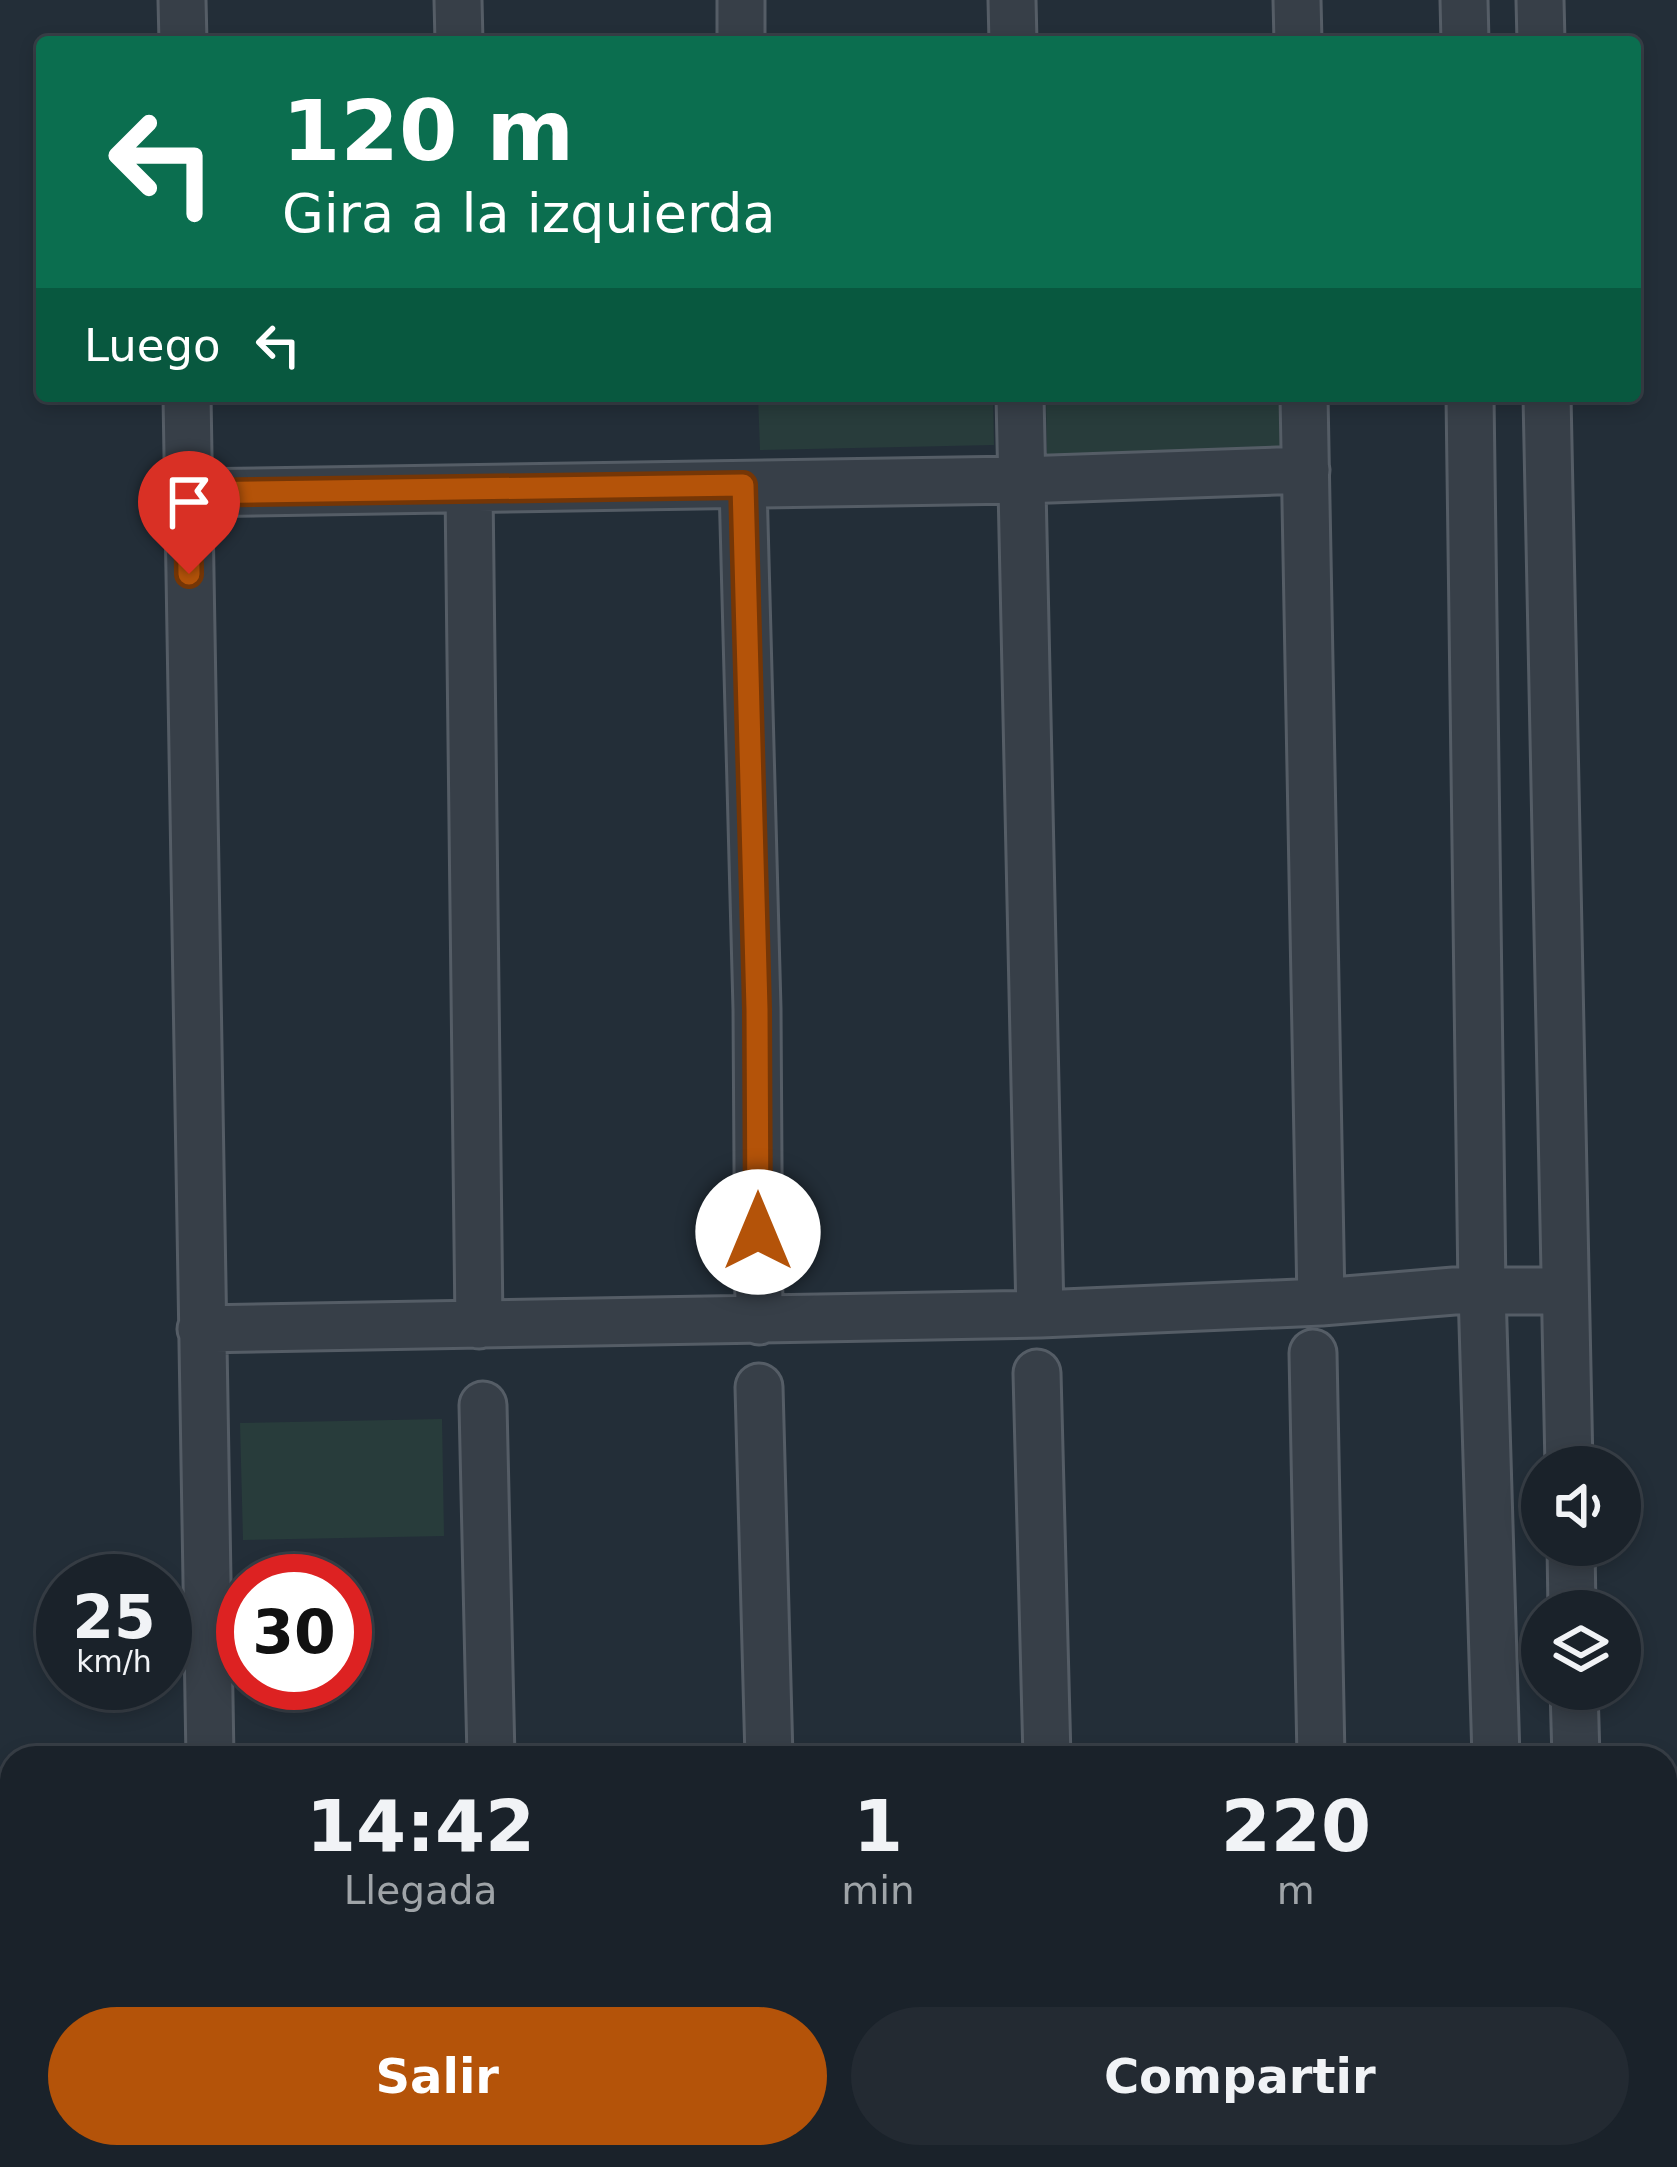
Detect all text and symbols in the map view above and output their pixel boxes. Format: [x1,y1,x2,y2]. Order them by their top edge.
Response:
text: 120 m [282,82,574,180]
icon: left [84,84,240,240]
text: Gira a la izquierda [282,182,776,245]
icon: left [245,312,311,378]
text: Luego [84,319,221,372]
pin [138,451,240,574]
icon: arrive [156,469,222,535]
position arrow [695,1169,821,1295]
map controls [1521,1446,1641,1710]
button: sound [1521,1446,1641,1566]
speed limit sign: 30 [216,1554,372,1710]
text: 25 [72,1582,156,1652]
button: layers [1521,1590,1641,1710]
text: km/h [76,1644,152,1679]
text: 14:42 [306,1784,535,1868]
text: 1 [853,1784,903,1868]
text: 220 [1221,1784,1371,1868]
text: Llegada [344,1868,498,1913]
text: min [841,1868,915,1913]
text: m [1277,1868,1315,1913]
button: Salir [48,2007,827,2145]
button: Compartir [851,2007,1629,2145]

